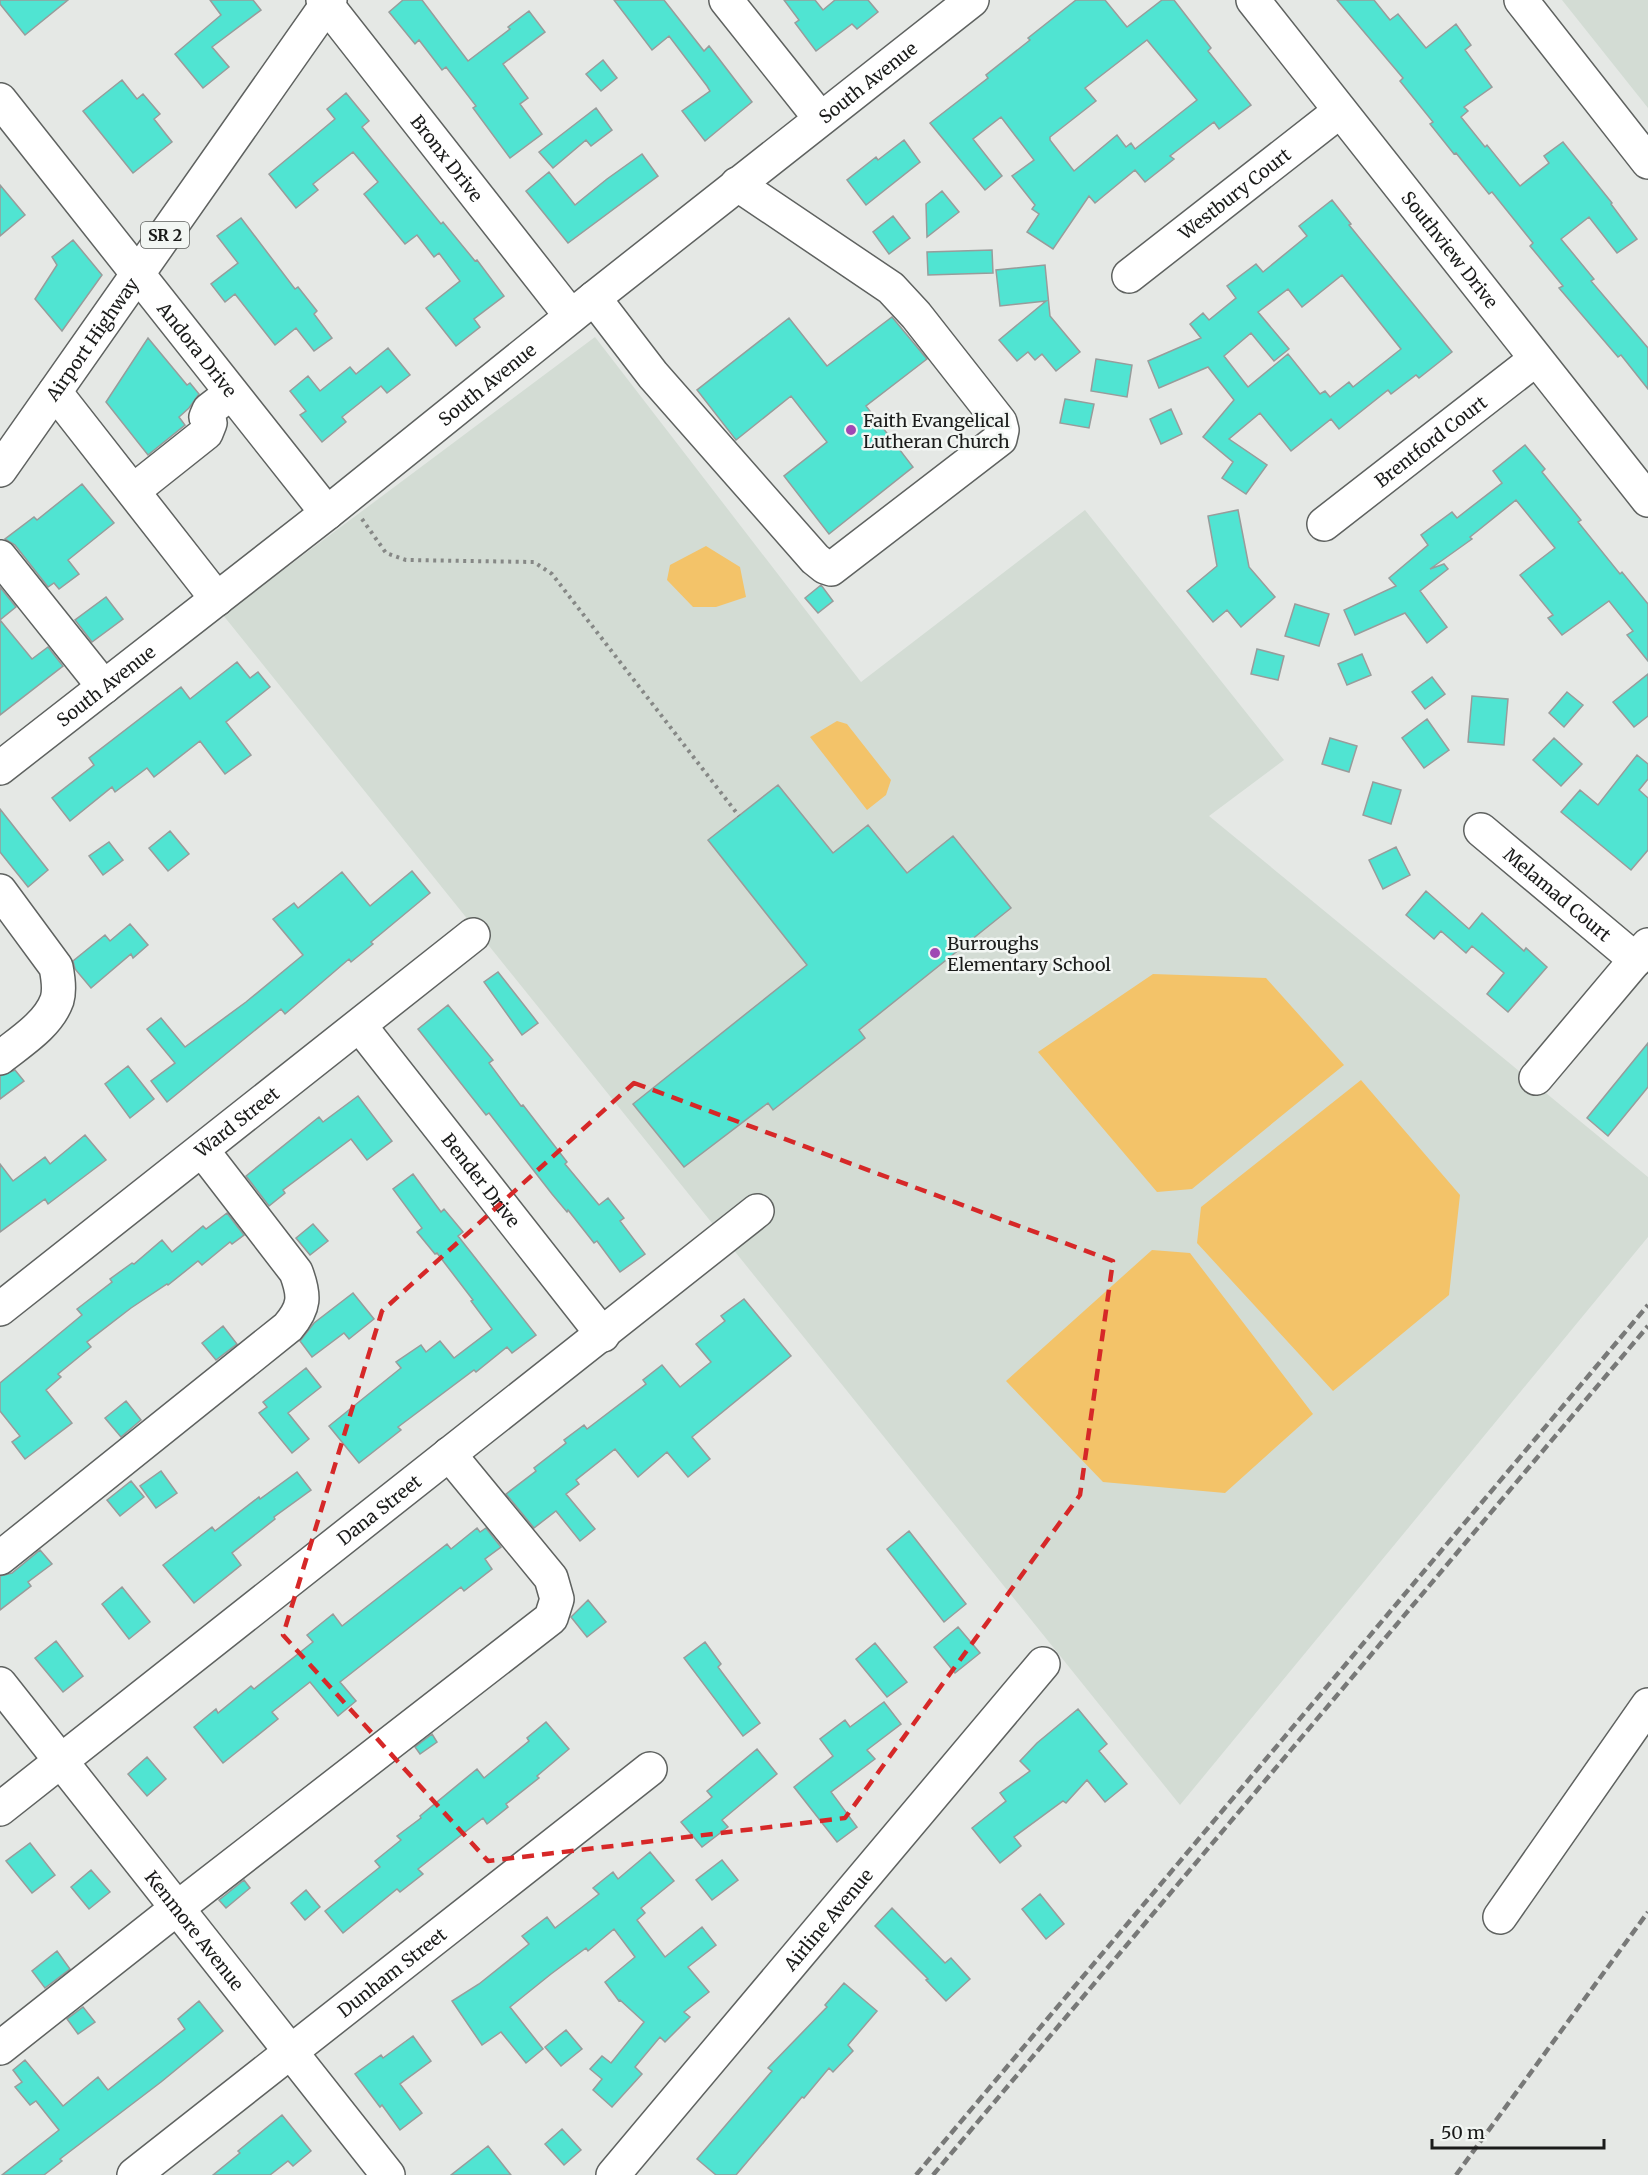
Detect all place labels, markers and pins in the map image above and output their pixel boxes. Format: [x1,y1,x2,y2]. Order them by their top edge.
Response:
place label: Faith Evangelical Lutheran Church [863,409,1010,453]
marker: Faith Evangelical Lutheran Church [844,423,858,437]
place label: Burroughs Elementary School [947,932,1111,976]
marker: Burroughs Elementary School [928,946,942,960]

